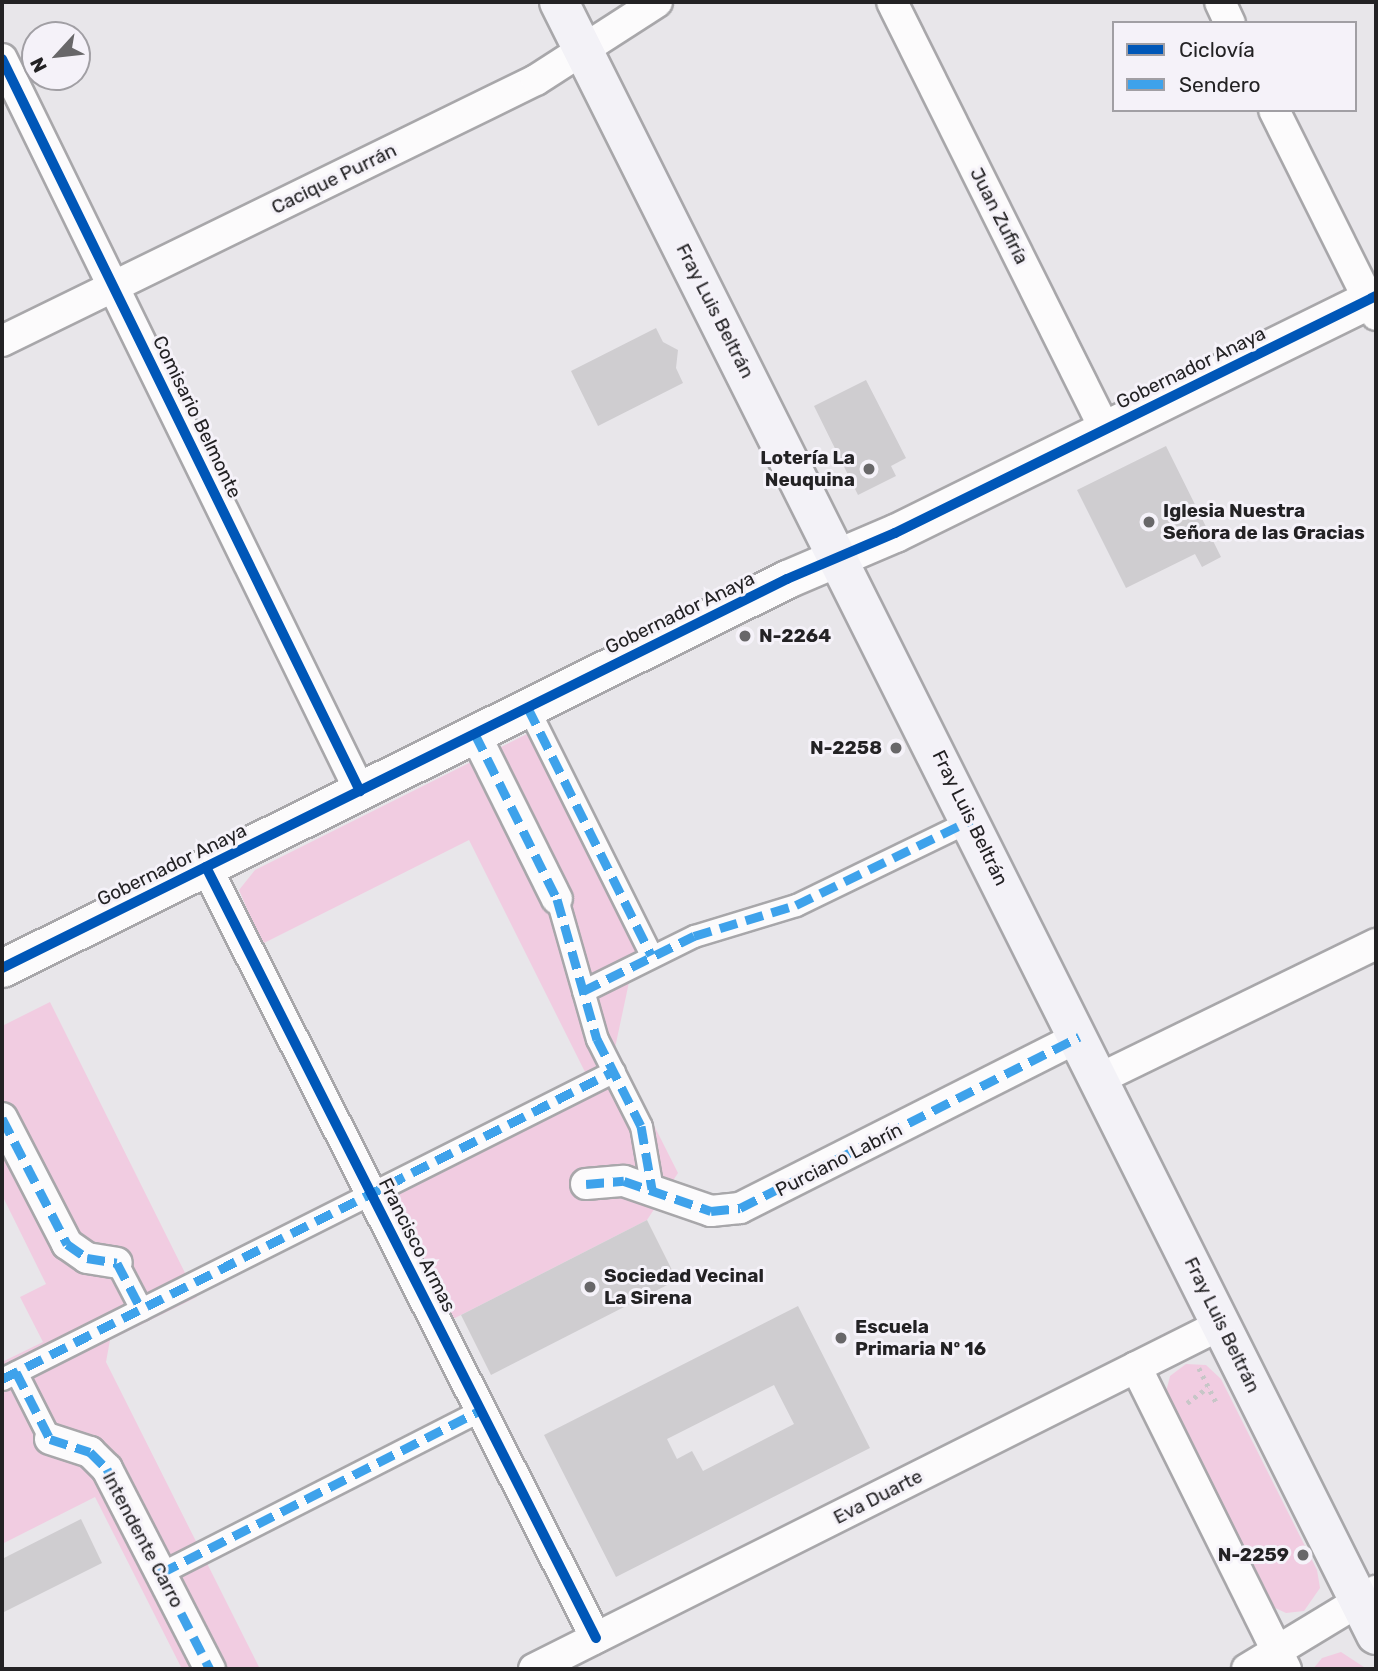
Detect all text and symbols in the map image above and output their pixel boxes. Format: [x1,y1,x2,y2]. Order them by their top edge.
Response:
north arrow [21,21,91,91]
legend [1112,21,1357,112]
text: Ciclovía [1179,37,1255,62]
text: N [25,54,52,76]
text: Sendero [1179,72,1261,97]
street label: Cacique Purrán [268,139,400,219]
street label: Juan Zufiría [965,164,1033,268]
street label: Fray Luis Beltrán [671,240,759,382]
street label: Gobernador Anaya [1112,322,1270,414]
street label: Comisario Belmonte [148,332,246,502]
place label: Lotería La Neuquina [760,447,855,491]
marker: Lotería La Neuquina [861,461,877,477]
place label: Iglesia Nuestra Señora de las Gracias [1163,500,1365,544]
marker: Iglesia Nuestra Señora de las Gracias [1141,514,1157,530]
street label: Gobernador Anaya [601,567,759,659]
place label: N-2264 [759,625,831,647]
marker: N-2264 [737,628,753,644]
place label: N-2258 [810,737,882,759]
marker: N-2258 [888,740,904,756]
street label: Fray Luis Beltrán [927,746,1013,890]
street label: Gobernador Anaya [93,819,251,911]
street label: Purciano Labrín [772,1118,906,1202]
street label: Francisco Armas [373,1174,461,1316]
street label: Fray Luis Beltrán [1179,1253,1265,1397]
place label: Sociedad Vecinal La Sirena [604,1265,764,1309]
marker: Sociedad Vecinal La Sirena [582,1279,598,1295]
place label: Escuela Primaria Nº 16 [855,1316,986,1360]
marker: Escuela Primaria Nº 16 [833,1330,849,1346]
street label: Eva Duarte [830,1465,926,1529]
street label: Intendente Carro [98,1468,188,1612]
place label: N-2259 [1218,1544,1289,1566]
marker: N-2259 [1295,1547,1311,1563]

